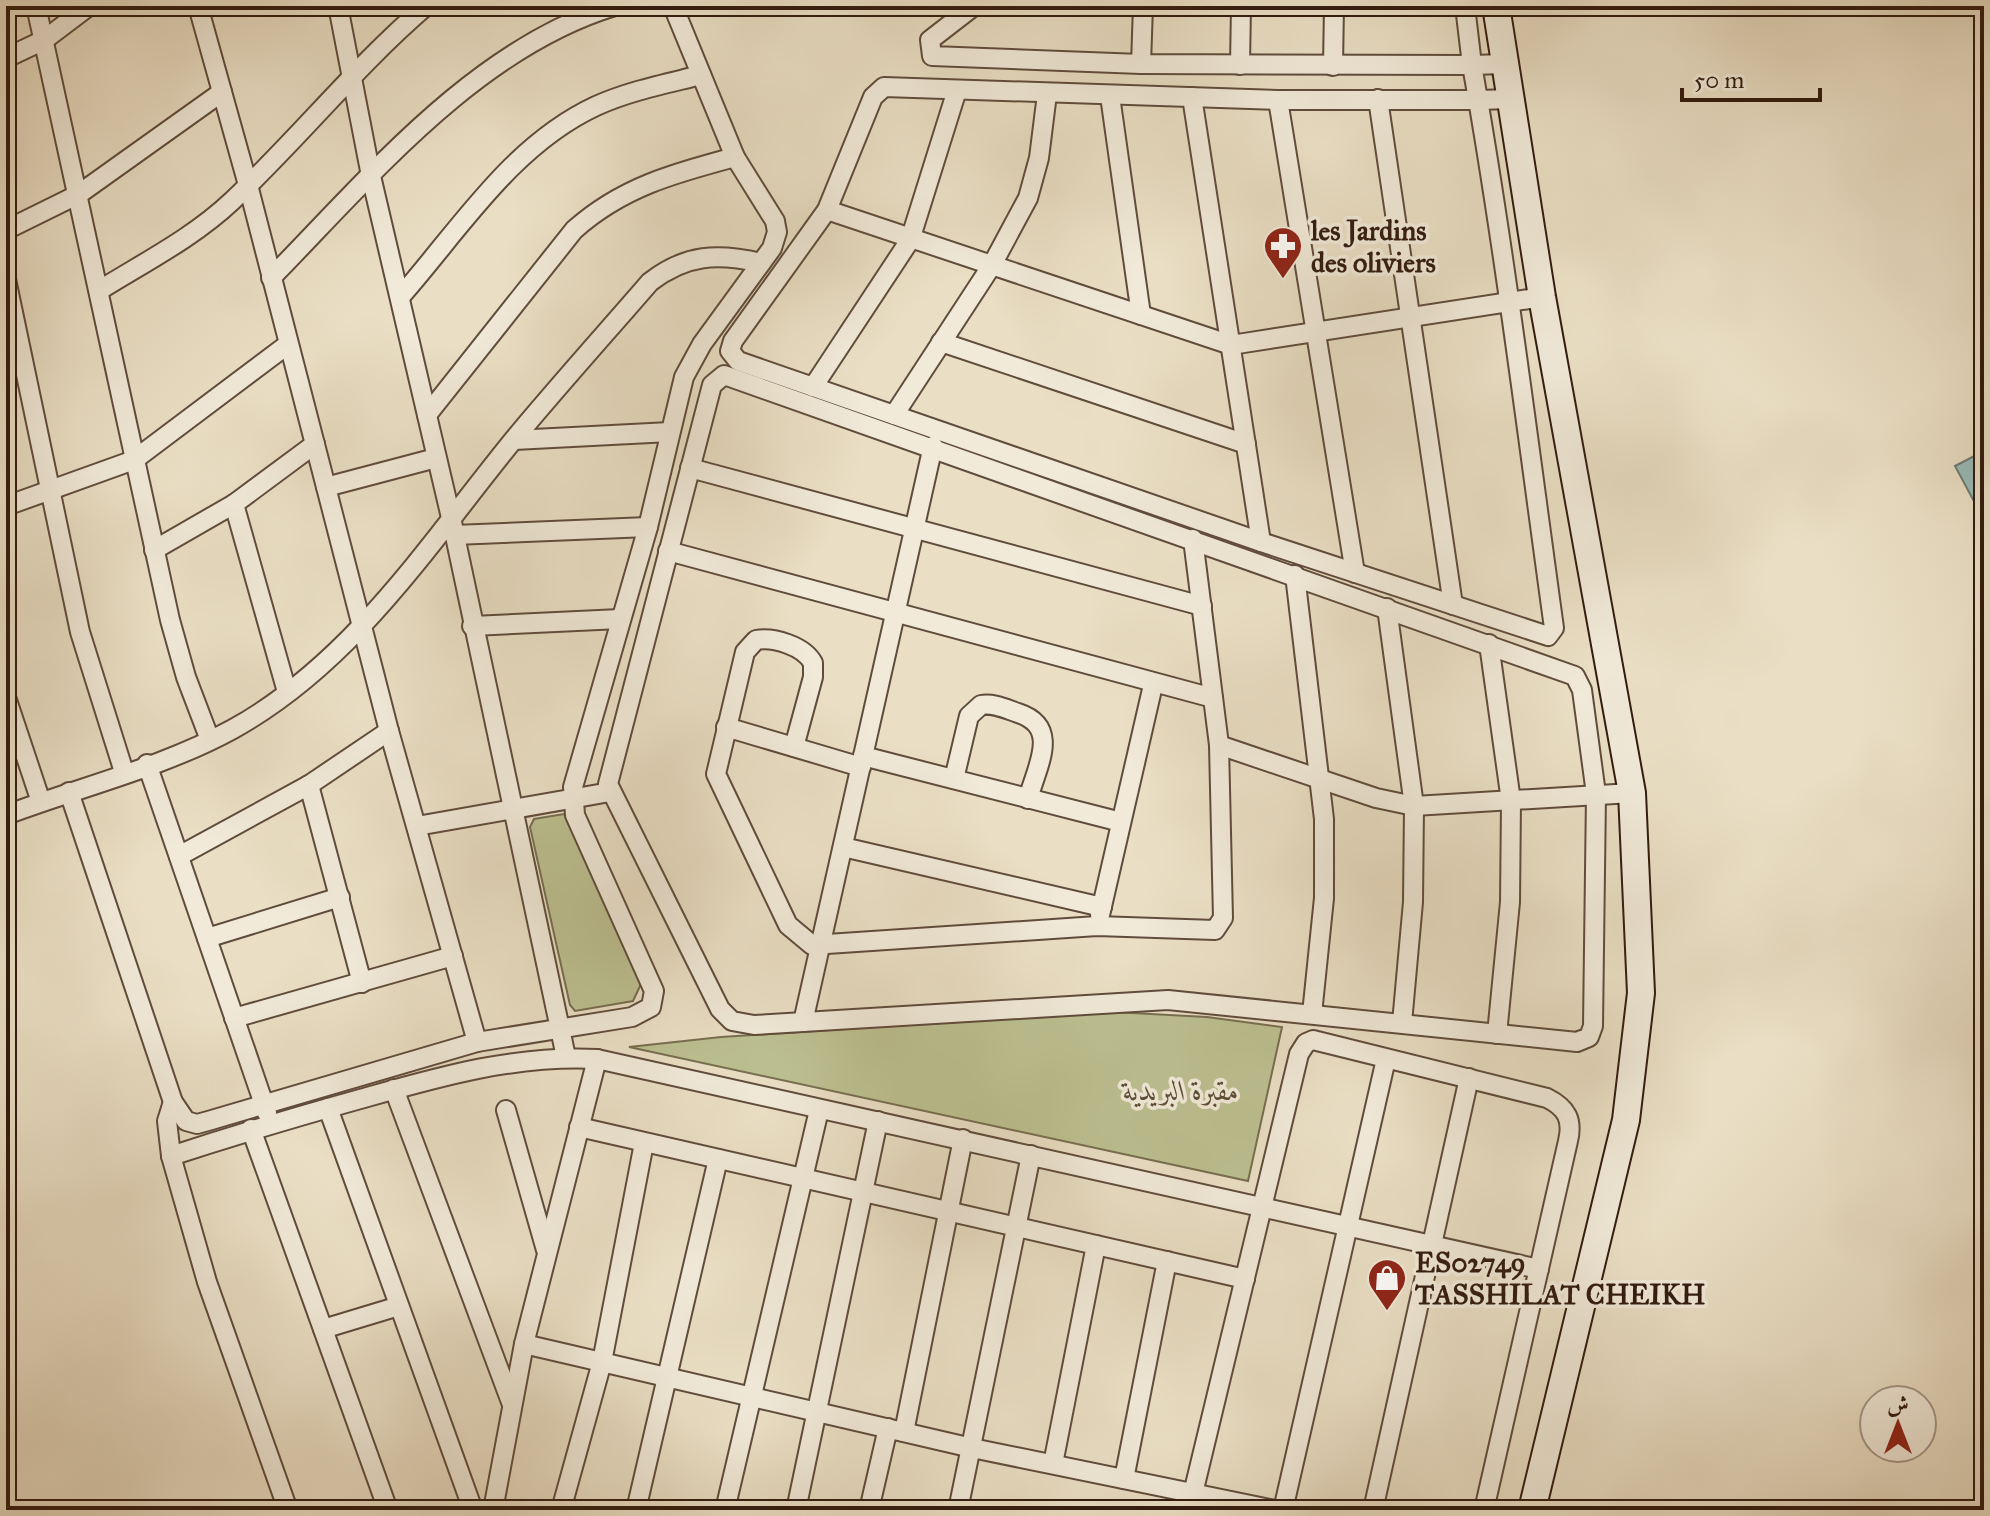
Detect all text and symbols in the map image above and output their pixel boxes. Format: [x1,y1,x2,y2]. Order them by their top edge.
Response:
scale bar [1682,52,1820,102]
text: 50 m [1694,65,1744,95]
place label: les Jardins des oliviers [1310,213,1436,280]
pharmacy icon: les Jardins des oliviers [1262,225,1304,280]
park label: مقبرة البريدية [1120,1073,1239,1108]
place label: ES02749 TASSHILAT CHEIKH [1415,1245,1705,1312]
shop icon: ES02749 TASSHILAT CHEIKH [1366,1257,1408,1312]
north arrow [1858,1384,1938,1464]
text: ش [1887,1391,1909,1418]

